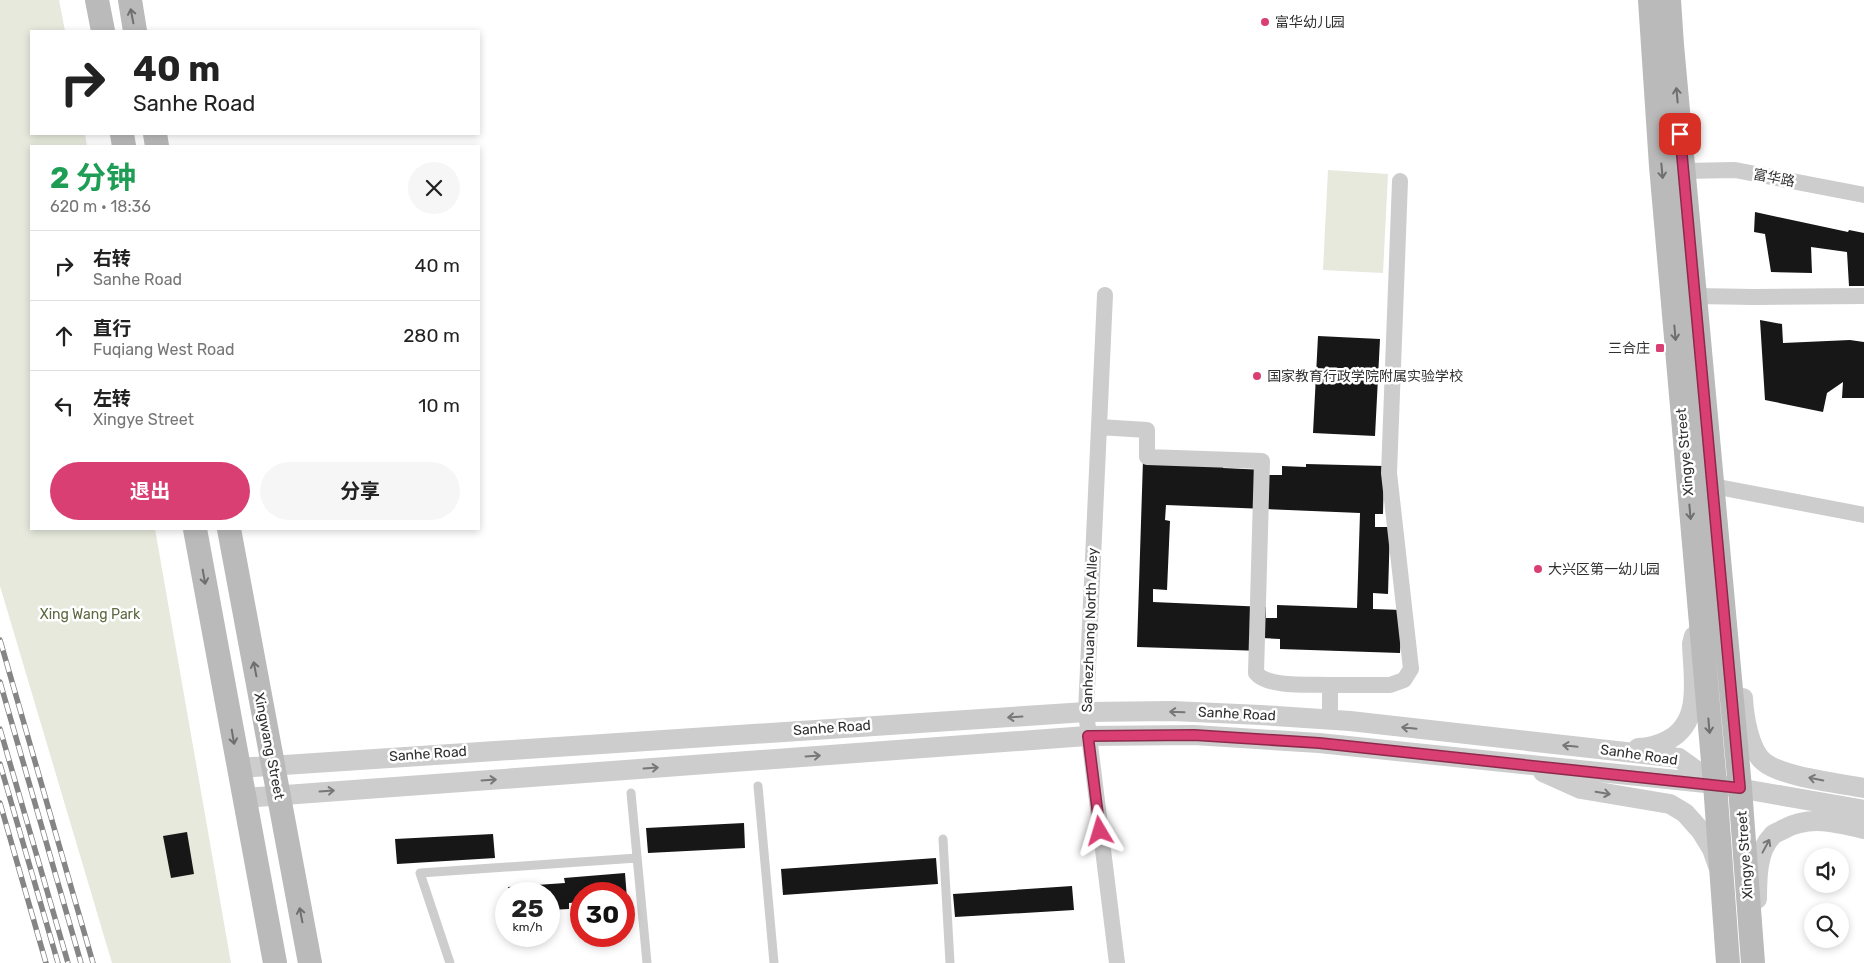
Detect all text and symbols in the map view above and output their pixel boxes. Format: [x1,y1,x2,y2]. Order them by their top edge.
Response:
one-way arrow [127,8,137,24]
place label: 富华幼儿园 [1275,14,1345,31]
marker: 富华幼儿园 [1259,16,1271,28]
text: 40 m [133,48,220,90]
icon: right [50,50,115,115]
one-way arrow [1672,87,1681,103]
text: Sanhe Road [133,90,255,117]
pin [1659,113,1701,155]
icon: arrive [1666,120,1694,148]
text: 2 分钟 [50,160,136,196]
button: close [408,162,460,214]
one-way arrow [1657,163,1666,179]
street label: 富华路 [1752,166,1796,190]
text: 620 m · 18:36 [50,197,151,216]
text: 右转 [93,247,131,270]
icon: right [50,252,78,280]
text: 40 m [415,254,460,277]
text: Sanhe Road [93,270,182,289]
text: 直行 [93,317,131,340]
icon: ahead [50,322,78,350]
text: 280 m [403,324,460,347]
one-way arrow [1670,324,1680,340]
text: Fuqiang West Road [93,340,235,359]
place label: 三合庄 [1608,340,1650,357]
marker: 三合庄 [1654,342,1666,354]
place label: 国家教育行政学院附属实验学校 [1267,368,1463,385]
marker: 国家教育行政学院附属实验学校 [1251,370,1263,382]
text: 左转 [93,387,131,410]
icon: left [50,392,78,420]
text: 10 m [418,394,460,417]
street label: Xingye Street [1673,407,1697,497]
text: Xingye Street [93,410,194,429]
button: 退出 [50,462,250,520]
button: 分享 [260,462,460,520]
one-way arrow [1686,504,1695,520]
street label: Sanhezhuang North Alley [1079,547,1101,713]
place label: 大兴区第一幼儿园 [1548,561,1660,578]
marker: 大兴区第一幼儿园 [1532,563,1544,575]
one-way arrow [199,568,209,584]
park label: Xing Wang Park [40,606,141,623]
one-way arrow [249,662,259,678]
street label: Xingwang Street [250,691,288,801]
street label: Sanhe Road [1198,703,1276,725]
one-way arrow [1169,707,1185,716]
one-way arrow [1007,712,1023,721]
street label: Sanhe Road [793,717,871,739]
one-way arrow [1705,718,1714,734]
one-way arrow [1401,723,1417,733]
one-way arrow [229,728,238,744]
one-way arrow [1563,741,1579,751]
street label: Sanhe Road [1599,741,1679,769]
street label: Sanhe Road [389,743,467,765]
one-way arrow [805,751,821,761]
one-way arrow [643,763,659,772]
one-way arrow [1809,773,1825,783]
one-way arrow [481,775,497,784]
one-way arrow [319,787,335,796]
one-way arrow [1595,788,1611,798]
position arrow [1073,804,1125,856]
street label: Xingye Street [1733,810,1757,900]
one-way arrow [1762,839,1771,854]
map controls [1804,848,1849,948]
button: sound [1804,848,1849,893]
speed limit sign: 30 [570,882,635,947]
text: 25 [511,894,544,923]
button: search [1804,903,1849,948]
one-way arrow [296,907,305,923]
text: km/h [513,920,542,934]

